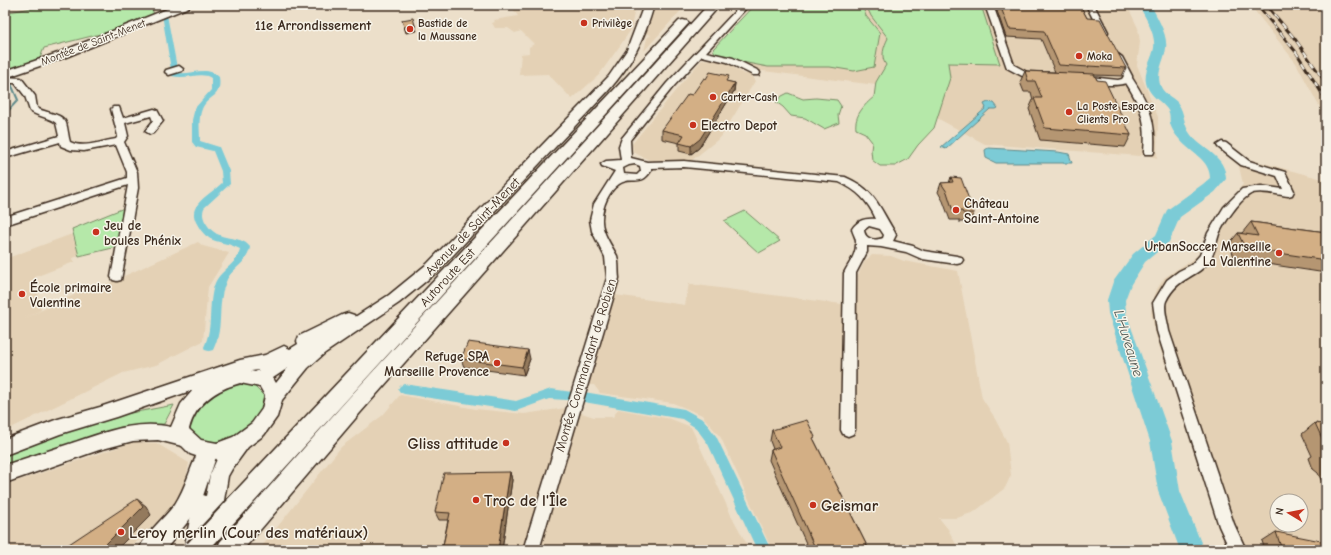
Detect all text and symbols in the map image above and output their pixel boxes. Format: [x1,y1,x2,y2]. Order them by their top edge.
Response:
street label: Montée de Saint-Menet [39,16,148,68]
district label: 11e Arrondissement [255,17,372,34]
place label: Bastide de la Maussane [418,17,477,43]
place label: Privilège [592,17,633,30]
marker: Privilège [579,18,589,28]
marker: Bastide de la Maussane [405,24,415,34]
place label: Moka [1087,50,1112,63]
marker: Moka [1074,51,1084,61]
place label: Carter-Cash [721,91,778,104]
marker: Carter-Cash [708,92,718,102]
place label: La Poste Espace Clients Pro [1077,100,1155,126]
marker: La Poste Espace Clients Pro [1064,107,1074,117]
place label: Electro Depot [701,118,778,133]
marker: Electro Depot [688,120,698,130]
street label: Avenue de Saint-Menet [422,174,524,278]
place label: Château Saint-Antoine [964,196,1040,226]
marker: Château Saint-Antoine [951,205,961,215]
place label: Jeu de boules Phénix [104,218,182,248]
marker: Jeu de boules Phénix [91,227,101,237]
place label: UrbanSoccer Marseille La Valentine [1144,239,1272,269]
street label: Autoroute Est [417,244,479,310]
marker: UrbanSoccer Marseille La Valentine [1274,248,1284,258]
street label: Montée Commandant de Robien [552,277,619,454]
place label: École primaire Valentine [30,279,112,310]
marker: École primaire Valentine [17,289,27,299]
water label: L'Huveaune [1110,308,1147,379]
place label: Refuge SPA Marseille Provence [384,349,490,379]
marker: Refuge SPA Marseille Provence [492,358,502,368]
place label: Gliss attitude [407,435,498,453]
marker: Gliss attitude [501,438,511,448]
place label: Troc de l'Île [484,491,567,510]
north arrow [1269,493,1309,533]
marker: Troc de l'Île [471,495,481,505]
place label: Geismar [821,497,879,515]
marker: Geismar [808,500,818,510]
text: N [1273,507,1287,516]
place label: Leroy merlin (Cour des matériaux) [129,524,368,542]
marker: Leroy merlin (Cour des matériaux) [116,527,126,537]

